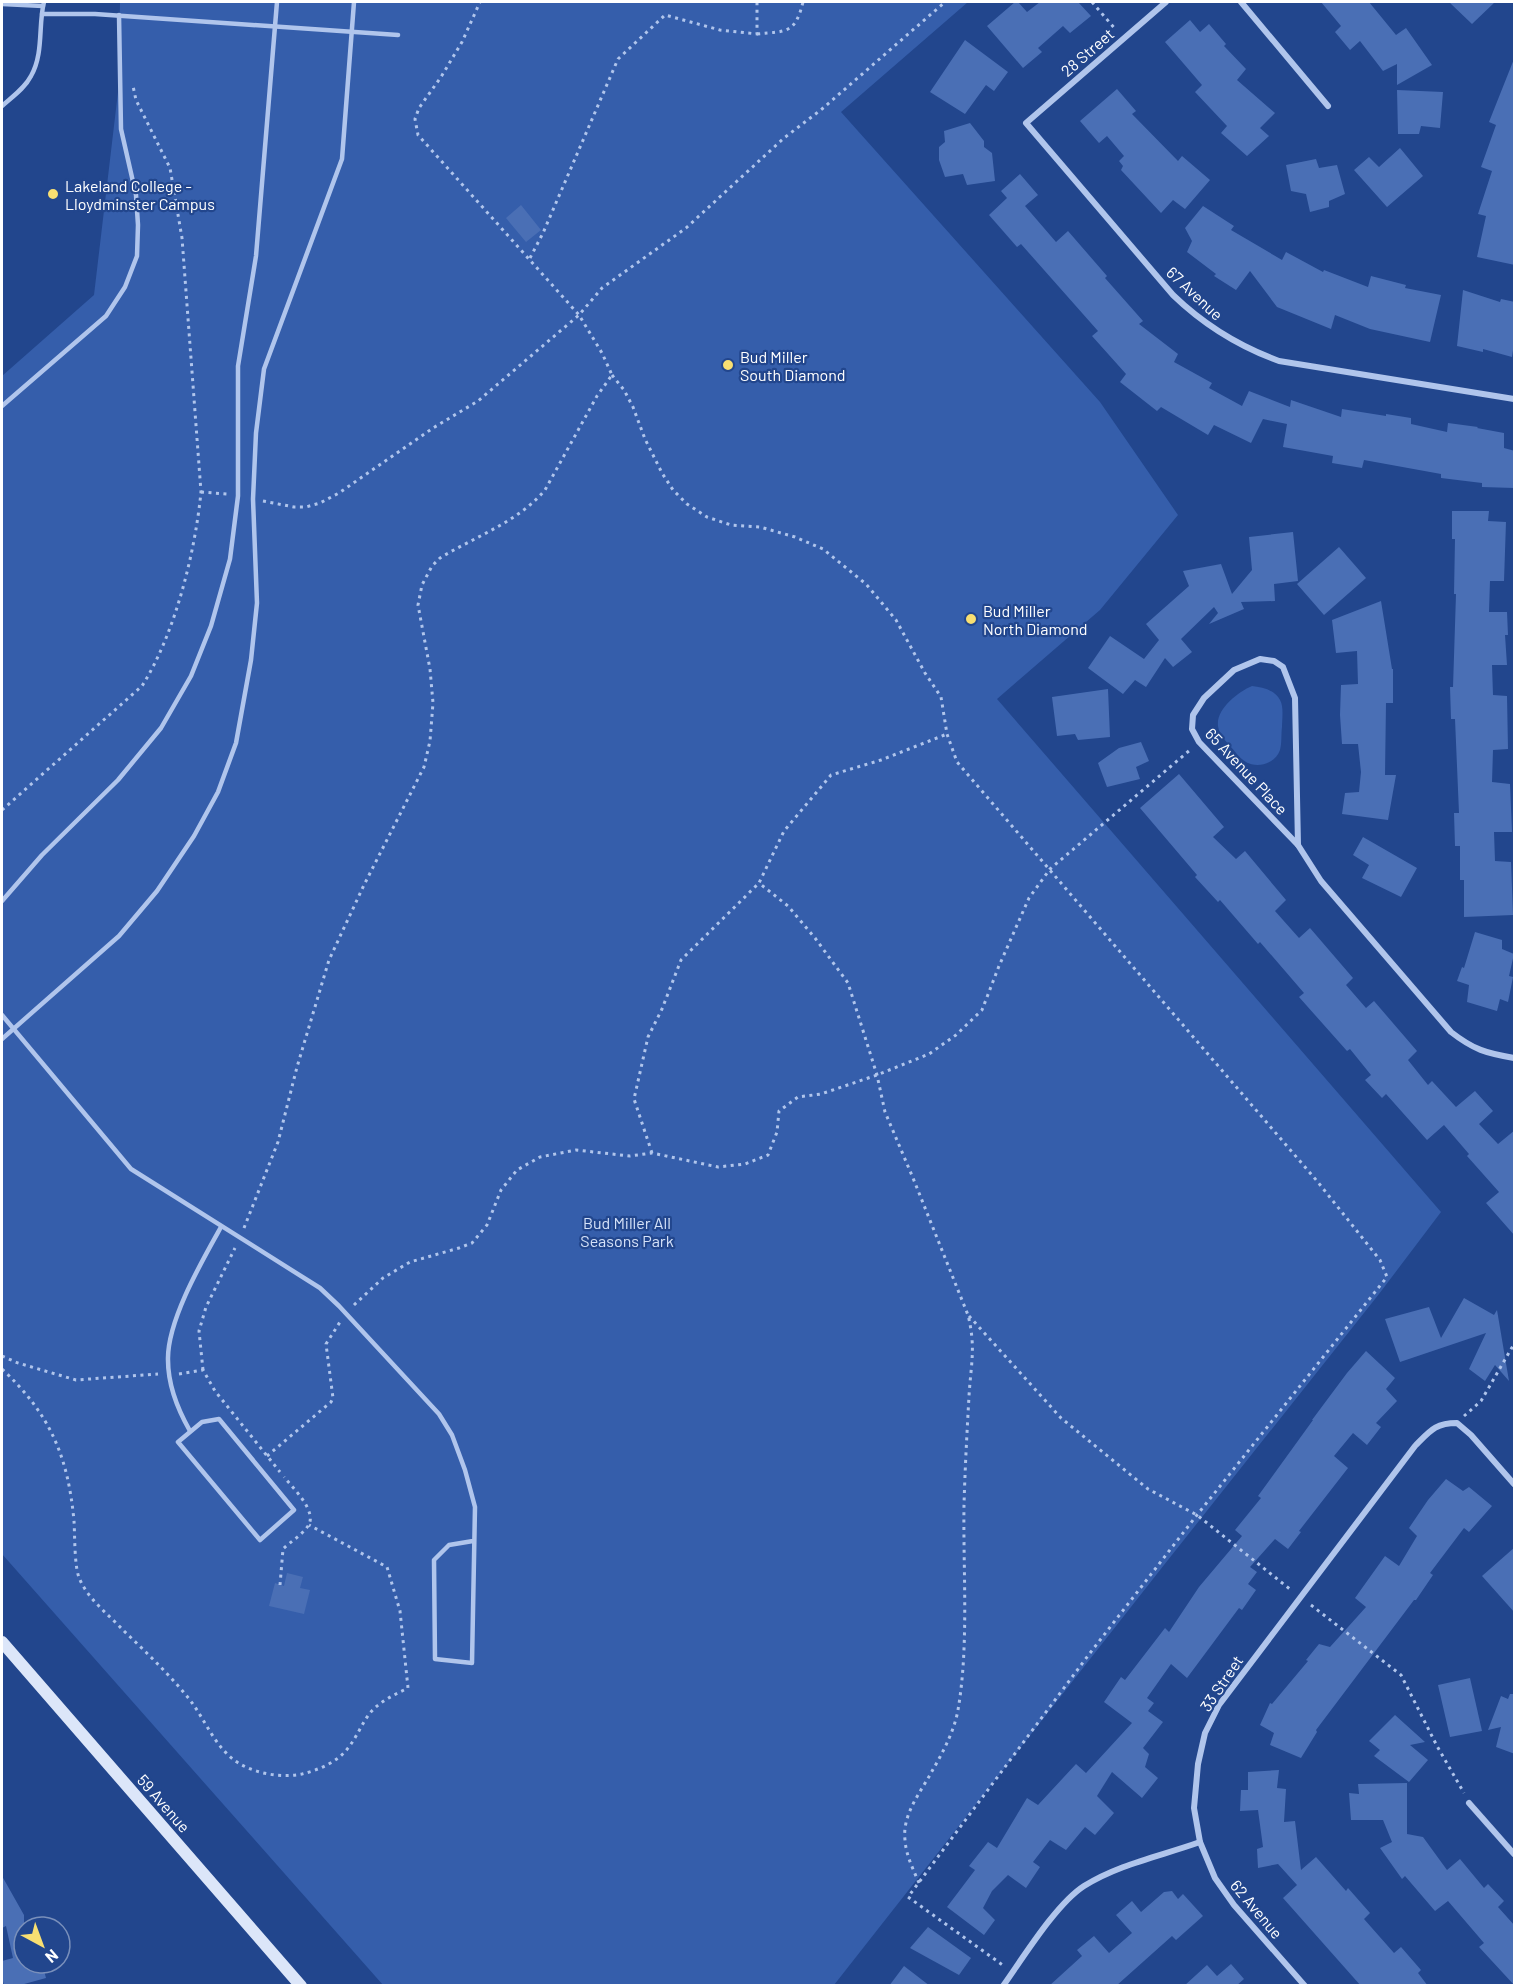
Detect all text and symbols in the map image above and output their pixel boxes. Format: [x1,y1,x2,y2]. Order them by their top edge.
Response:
street label: 28 Street [1057,24,1117,80]
place label: Lakeland College - Lloydminster Campus [65,176,215,213]
marker: Lakeland College - Lloydminster Campus [46,187,60,201]
street label: 67 Avenue [1163,262,1227,324]
place label: Bud Miller South Diamond [740,347,846,384]
marker: Bud Miller South Diamond [721,358,735,372]
place label: Bud Miller North Diamond [983,601,1087,638]
marker: Bud Miller North Diamond [964,612,978,626]
street label: 65 Avenue Place [1202,724,1292,818]
park label: Bud Miller All Seasons Park [580,1213,674,1250]
street label: 33 Street [1195,1651,1247,1715]
street label: 59 Avenue [134,1770,194,1836]
street label: 62 Avenue [1227,1876,1287,1942]
north arrow [12,1915,72,1975]
text: N [42,1946,62,1967]

